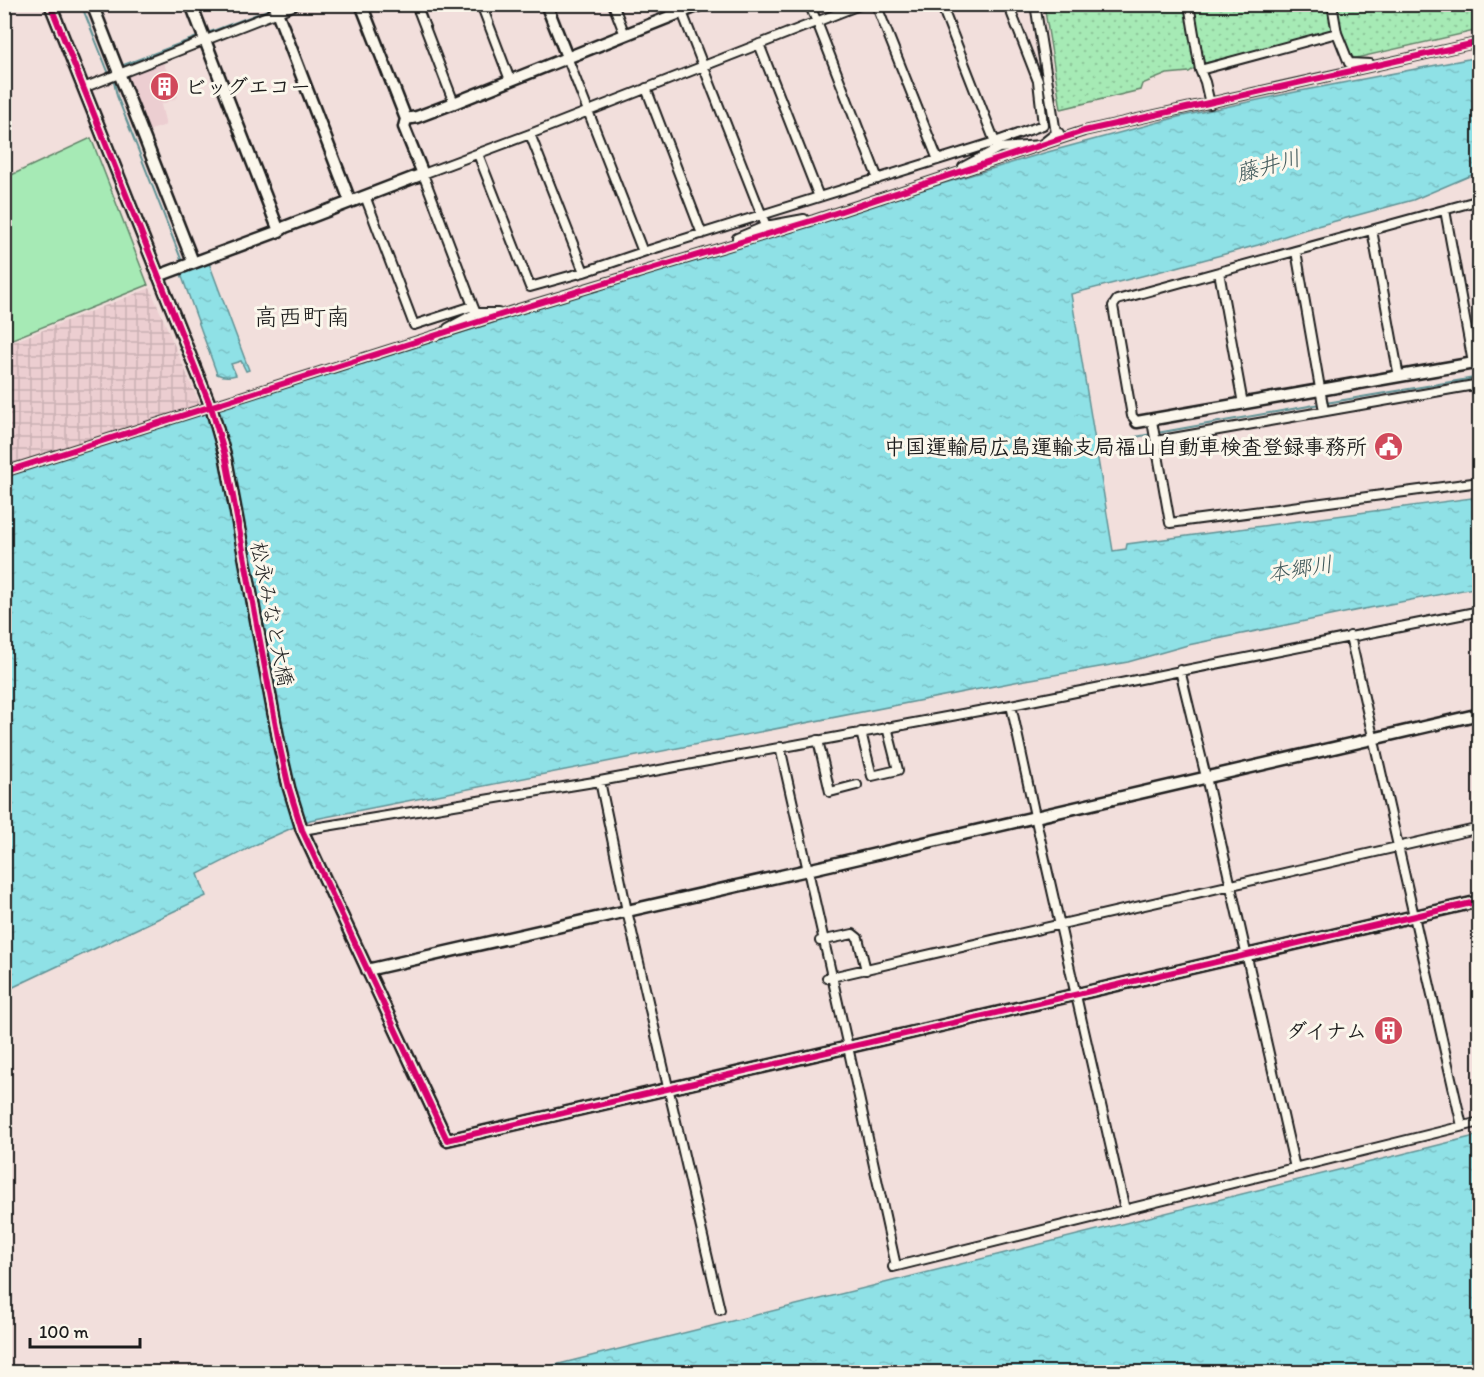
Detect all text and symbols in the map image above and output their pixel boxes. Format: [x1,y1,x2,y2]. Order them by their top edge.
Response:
building icon: ビッグエコー [148,71,180,103]
place label: ビッグエコー [185,74,311,99]
water label: 藤井川 [1233,144,1304,187]
district label: 高西町南 [254,302,350,331]
public building icon: 中国運輸局広島運輸支局福山自動車検査登録事務所 [1372,431,1404,463]
place label: 中国運輸局広島運輸支局福山自動車検査登録事務所 [884,434,1367,459]
street label: 松永みなと大橋 [246,539,299,688]
water label: 本郷川 [1265,550,1335,587]
building icon: ダイナム [1372,1015,1404,1047]
place label: ダイナム [1286,1018,1367,1043]
scale bar [30,1311,140,1349]
text: 100 m [39,1321,89,1343]

